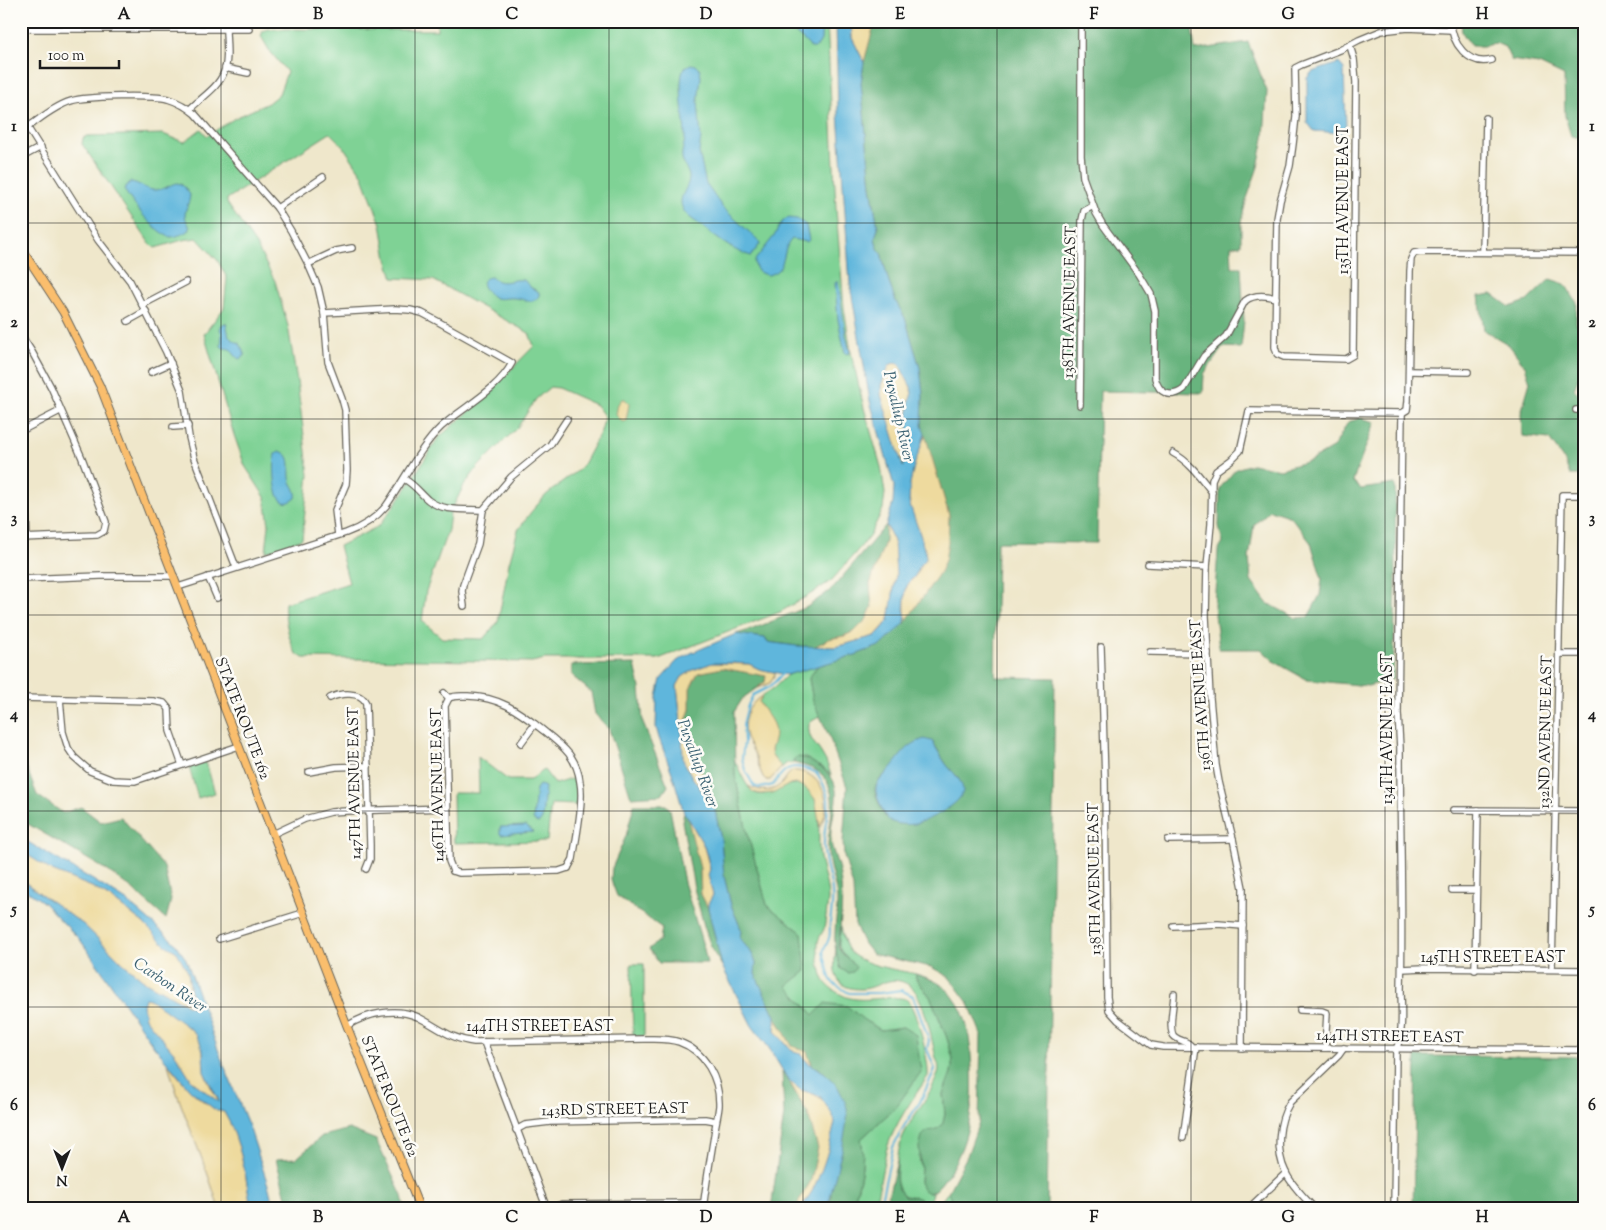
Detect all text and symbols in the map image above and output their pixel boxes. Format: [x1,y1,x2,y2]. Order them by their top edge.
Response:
text: A [118,4,131,27]
text: B [313,4,323,27]
text: C [506,4,519,27]
text: D [700,4,713,27]
text: E [895,4,905,27]
text: F [1090,4,1099,27]
text: G [1281,4,1295,27]
text: H [1476,4,1489,27]
scale bar [40,38,119,70]
text: 100 m [48,46,85,67]
text: 1 [11,116,17,139]
text: 1 [1589,116,1595,139]
street label: 135TH AVENUE EAST [1334,125,1355,274]
street label: 138TH AVENUE EAST [1059,225,1082,378]
text: 2 [10,312,18,335]
text: 2 [1588,312,1596,335]
water label: Puyallup River [876,369,919,465]
text: 3 [11,508,18,531]
text: 3 [1589,508,1596,531]
street label: 136TH AVENUE EAST [1186,618,1217,772]
street label: 134TH AVENUE EAST [1378,653,1399,805]
street label: STATE ROUTE 162 [209,654,275,783]
street label: 132ND AVENUE EAST [1535,655,1558,809]
text: 4 [9,704,18,727]
text: 4 [1587,704,1596,727]
street label: 147TH AVENUE EAST [344,706,367,859]
street label: 146TH AVENUE EAST [427,707,450,862]
water label: Puyallup River [670,716,723,812]
street label: 138TH AVENUE EAST [1084,802,1107,955]
text: 5 [9,899,17,922]
text: 5 [1587,899,1595,922]
street label: 145TH STREET EAST [1421,948,1566,969]
water label: Carbon River [128,953,212,1020]
street label: 144TH STREET EAST [466,1017,614,1038]
street label: 144TH STREET EAST [1316,1026,1464,1049]
street label: STATE ROUTE 162 [355,1033,423,1160]
text: 6 [10,1095,18,1118]
text: 6 [1588,1095,1596,1118]
street label: 143RD STREET EAST [541,1099,689,1122]
north arrow [38,1142,88,1192]
text: N [56,1169,68,1189]
text: A [118,1207,131,1230]
text: B [313,1207,323,1230]
text: C [506,1207,519,1230]
text: D [700,1207,713,1230]
text: E [895,1207,905,1230]
text: F [1090,1207,1099,1230]
text: G [1281,1207,1295,1230]
text: H [1476,1207,1489,1230]

